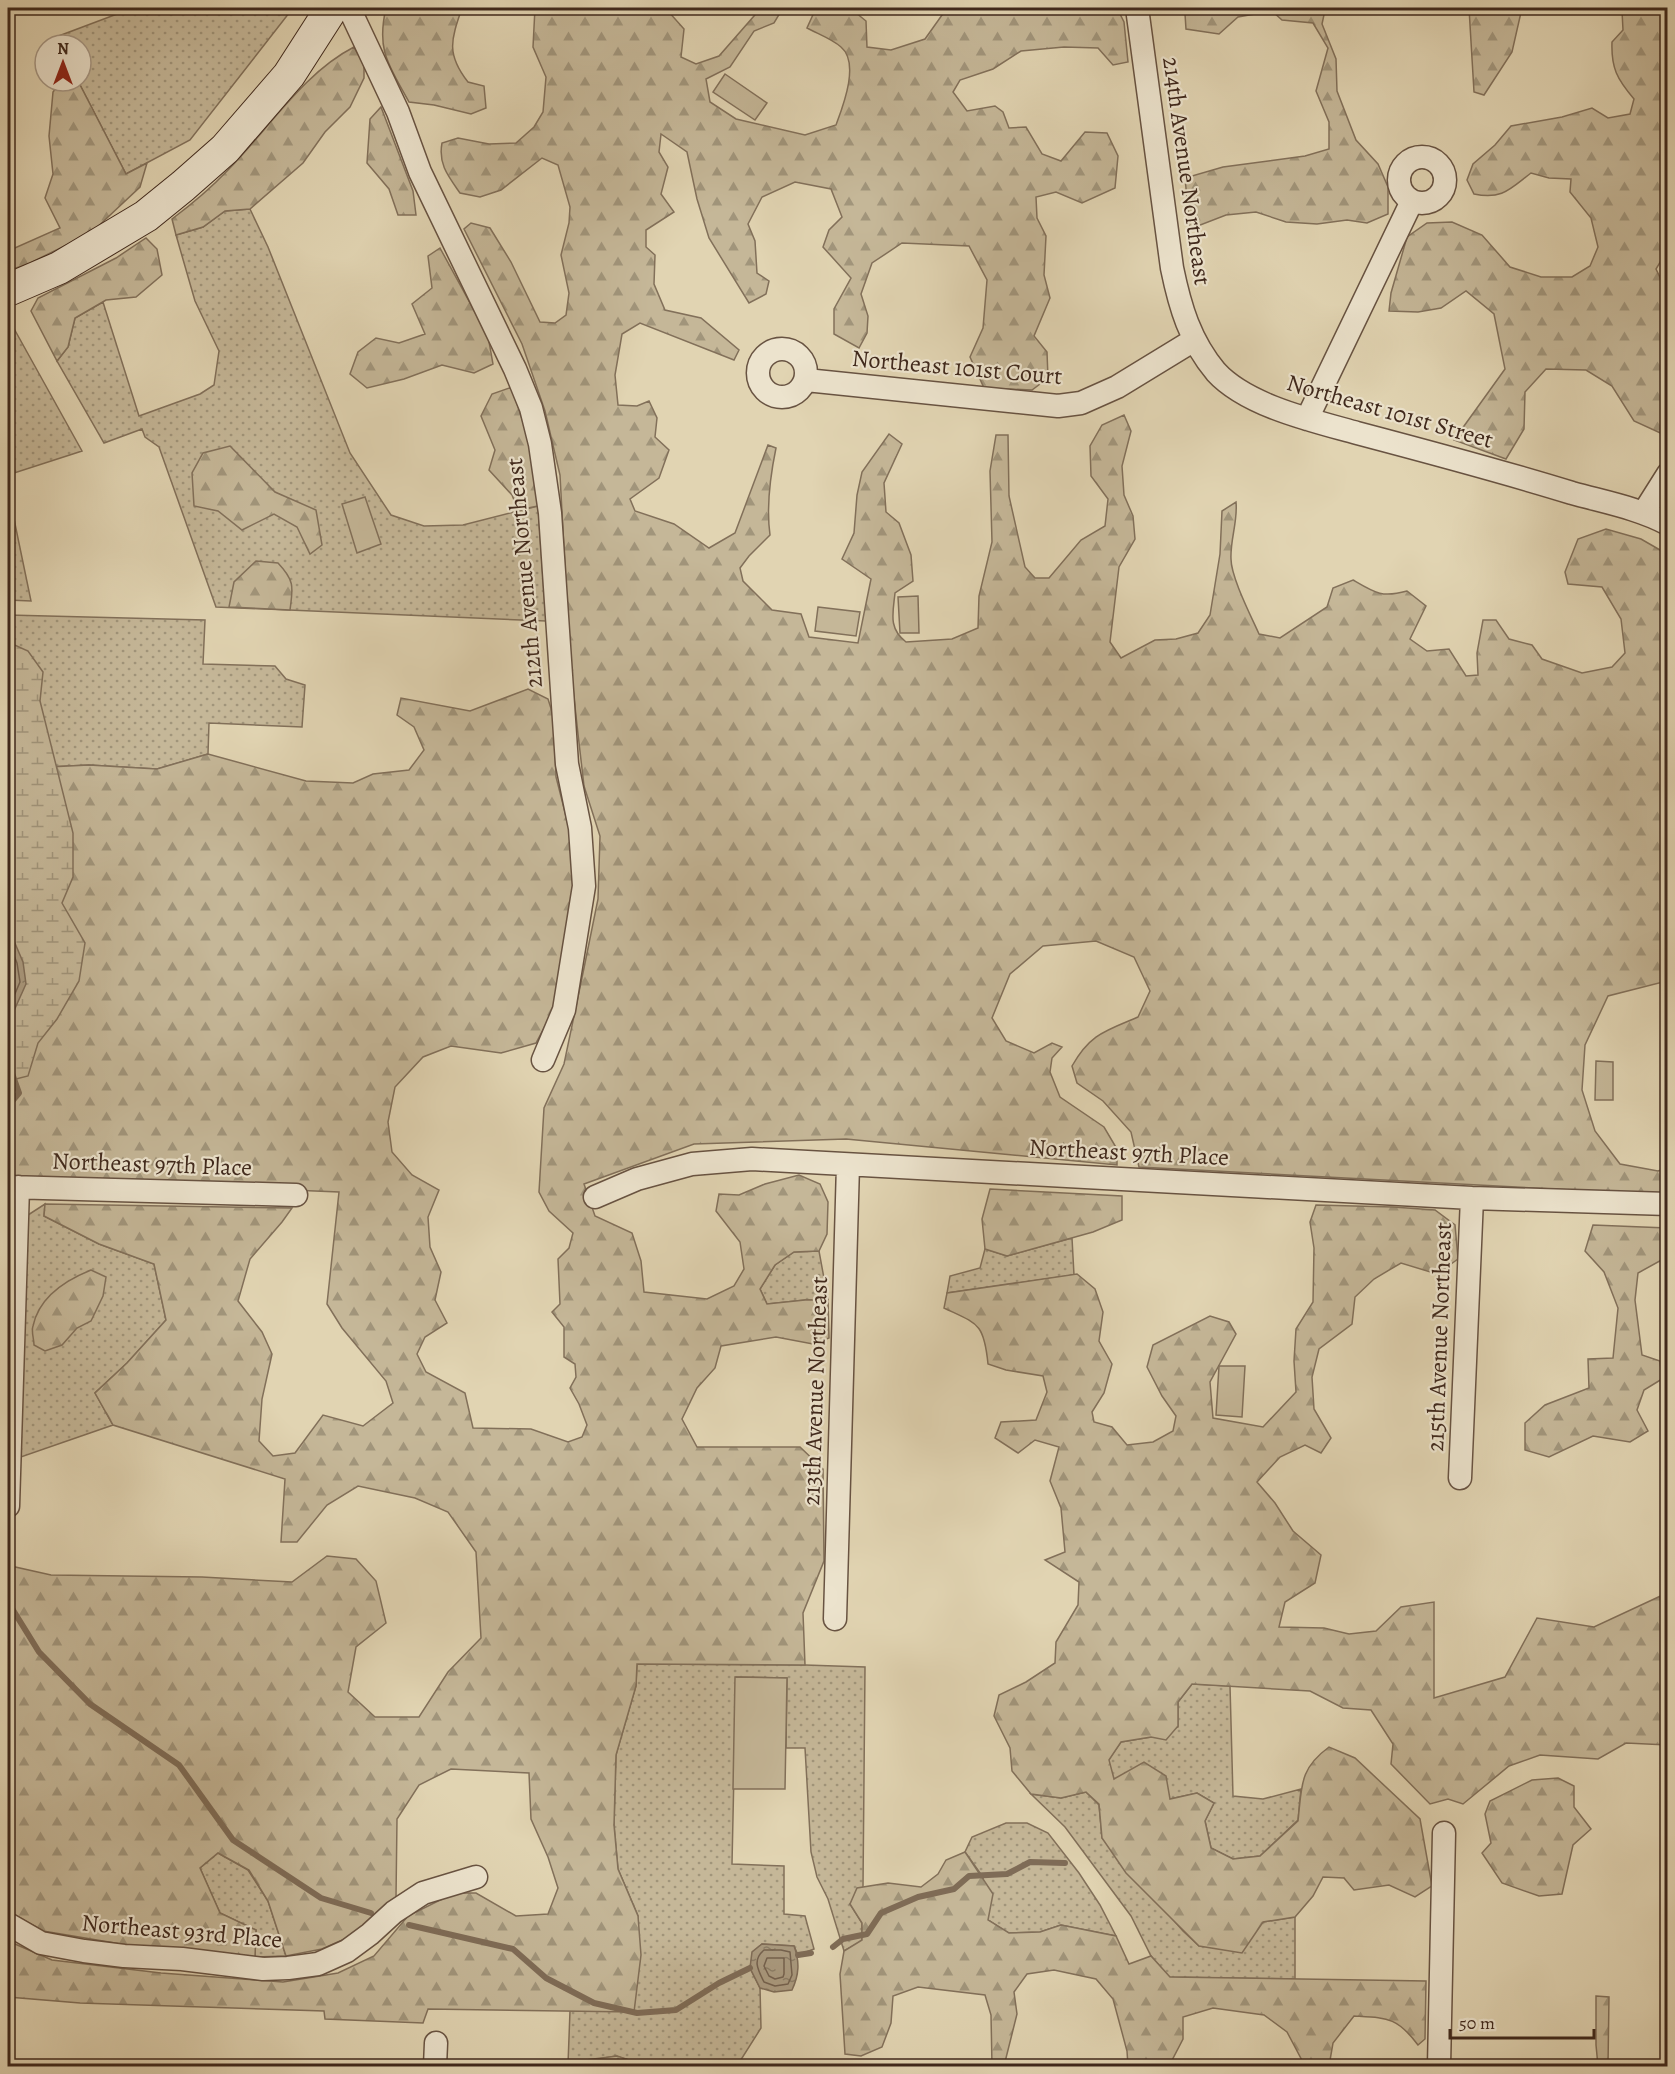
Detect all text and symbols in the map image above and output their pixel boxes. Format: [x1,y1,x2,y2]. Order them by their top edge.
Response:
north arrow [33,33,93,93]
text: N [57,38,69,60]
street label: 214th Avenue Northeast [1155,55,1219,287]
street label: Northeast 101st Court [850,342,1064,392]
street label: Northeast 101st Street [1283,366,1497,456]
street label: 212th Avenue Northeast [498,457,550,689]
street label: Northeast 97th Place [1028,1131,1230,1173]
street label: Northeast 97th Place [51,1145,253,1183]
street label: 215th Avenue Northeast [1419,1222,1459,1452]
street label: 213th Avenue Northeast [795,1276,835,1506]
street label: Northeast 93rd Place [80,1906,284,1956]
scale bar [1450,2002,1594,2040]
text: 50 m [1459,2011,1495,2035]

